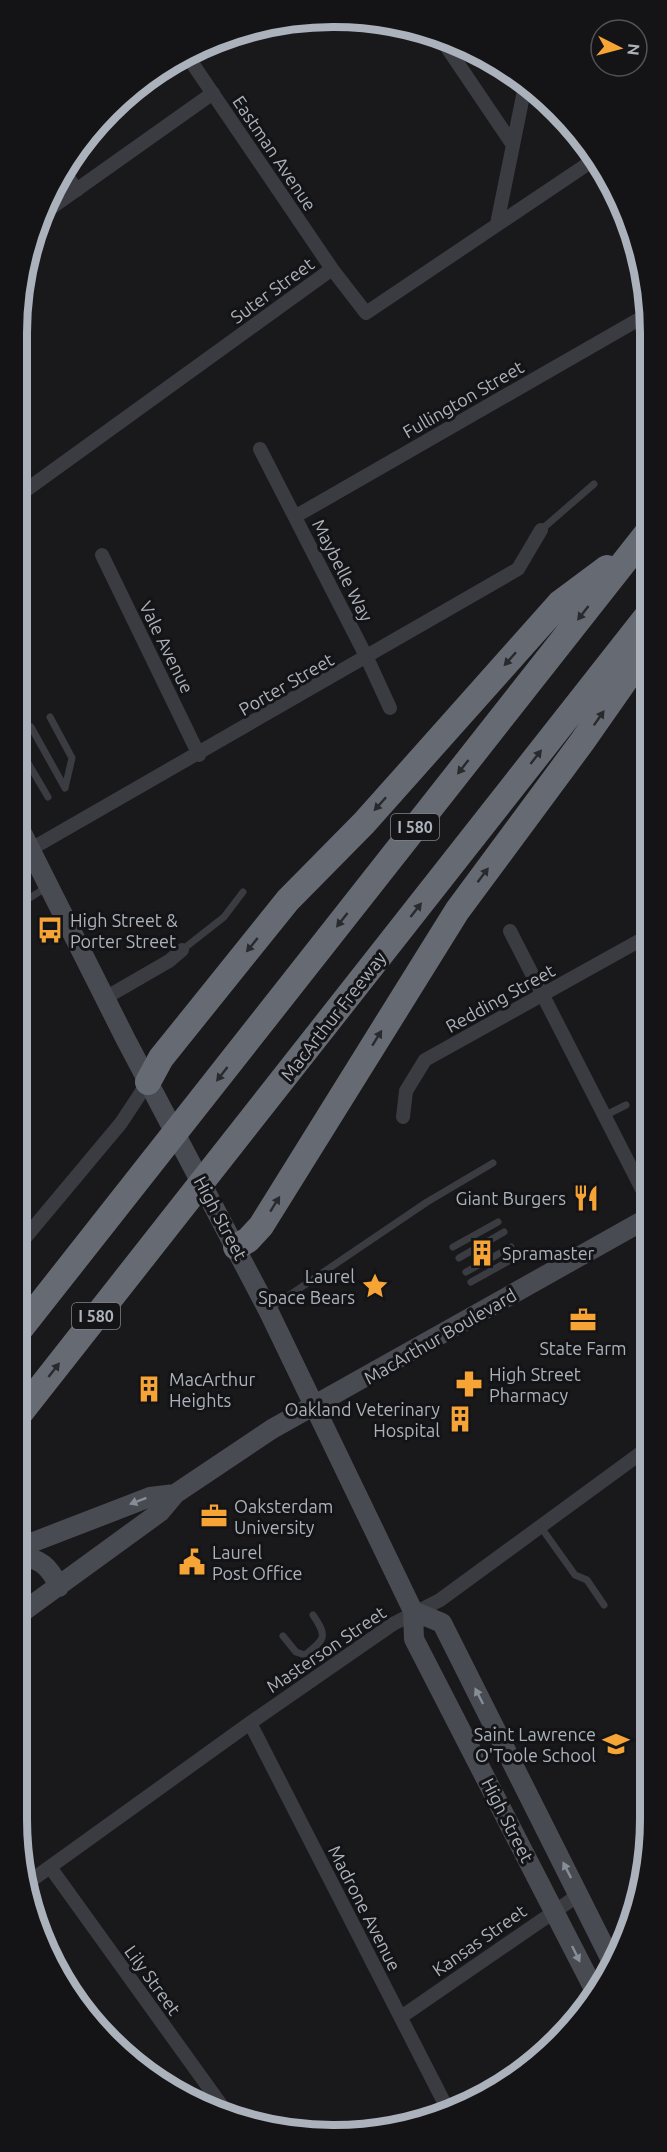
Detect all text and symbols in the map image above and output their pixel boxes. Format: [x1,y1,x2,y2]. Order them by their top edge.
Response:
north arrow [589,18,649,78]
text: N [624,43,643,56]
street label: Eastman Avenue [229,92,321,214]
street label: Suter Street [227,253,317,327]
street label: Fullington Street [399,356,527,442]
street label: Maybelle Way [309,516,377,625]
street label: Vale Avenue [136,598,198,696]
one-way arrow [577,606,589,621]
street label: Porter Street [235,649,337,719]
one-way arrow [504,651,517,666]
one-way arrow [593,710,604,726]
one-way arrow [529,749,541,764]
one-way arrow [456,759,469,775]
one-way arrow [373,797,387,812]
road number: I 580 [391,814,439,840]
one-way arrow [477,868,489,883]
one-way arrow [409,903,421,918]
place label: High Street & Porter Street [70,910,178,951]
one-way arrow [337,913,349,928]
bus stop icon: High Street & Porter Street [35,915,65,945]
one-way arrow [246,938,258,953]
street label: MacArthur Freeway [276,947,390,1084]
street label: Redding Street [442,960,558,1036]
one-way arrow [371,1030,382,1046]
one-way arrow [216,1066,228,1081]
street label: High Street [191,1173,251,1263]
restaurant icon: Giant Burgers [571,1183,601,1213]
place label: Giant Burgers [456,1188,566,1208]
one-way arrow [269,1196,280,1212]
building icon: Spramaster [467,1238,497,1268]
place label: Spramaster [502,1243,595,1263]
place label: Laurel Space Bears [258,1266,355,1307]
place icon: Laurel Space Bears [360,1271,390,1301]
street label: MacArthur Boulevard [360,1284,520,1388]
road number: I 580 [72,1303,120,1329]
office icon: State Farm [568,1305,598,1335]
place label: State Farm [539,1338,627,1358]
one-way arrow [47,1362,60,1378]
place label: High Street Pharmacy [489,1364,581,1405]
place label: MacArthur Heights [169,1369,255,1410]
pharmacy icon: High Street Pharmacy [454,1369,484,1399]
building icon: MacArthur Heights [134,1374,164,1404]
place label: Oakland Veterinary Hospital [284,1399,440,1440]
building icon: Oakland Veterinary Hospital [445,1404,475,1434]
place label: Oaksterdam University [234,1496,333,1537]
one-way arrow [129,1497,147,1507]
office icon: Oaksterdam University [199,1501,229,1531]
place label: Laurel Post Office [212,1542,302,1583]
public building icon: Laurel Post Office [177,1547,207,1577]
street label: Masterson Street [263,1602,389,1696]
one-way arrow [474,1687,484,1704]
place label: Saint Lawrence O'Toole School [474,1724,596,1765]
school or university icon: Saint Lawrence O'Toole School [601,1729,631,1759]
street label: High Street [478,1775,538,1865]
street label: Madrone Avenue [325,1842,405,1974]
one-way arrow [562,1861,572,1878]
street label: Kansas Street [428,1900,530,1980]
street label: Lily Street [121,1941,185,2019]
one-way arrow [572,1945,581,1962]

